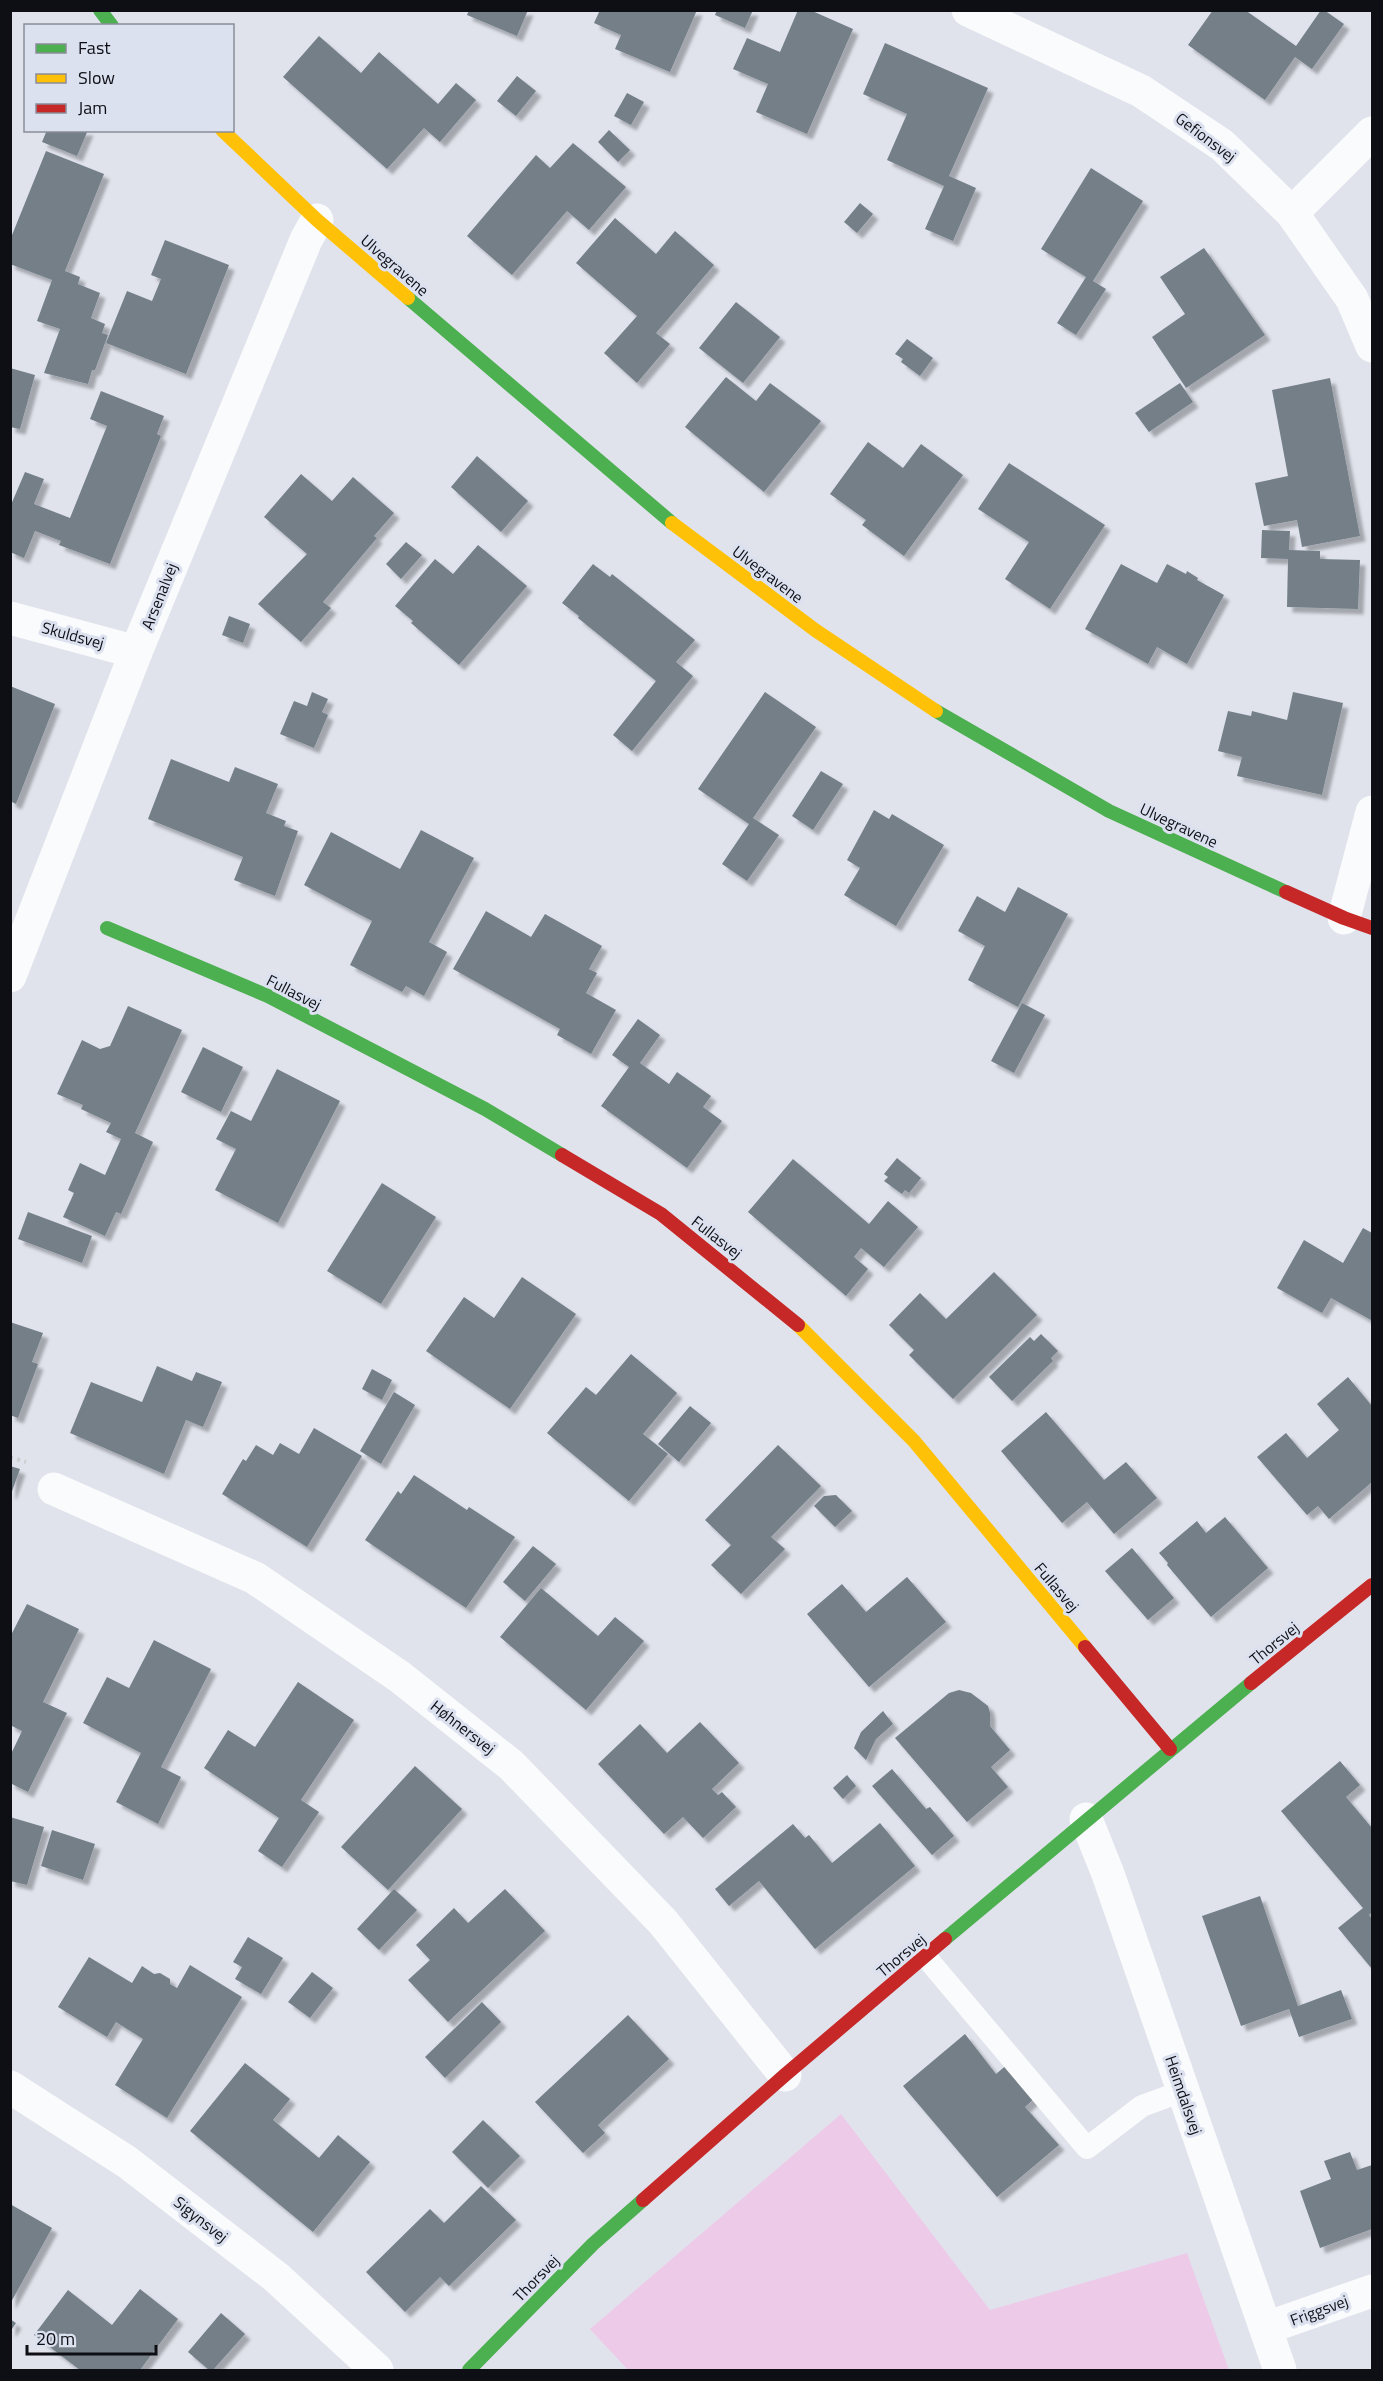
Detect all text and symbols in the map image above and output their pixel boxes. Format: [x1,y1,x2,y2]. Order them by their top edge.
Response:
legend [24,24,234,132]
text: Fast [78,34,111,61]
text: Slow [78,64,115,91]
text: Jam [78,94,107,121]
street label: Gefionsvej [1171,106,1241,168]
street label: Ulvegravene [356,229,434,301]
street label: Ulvegravene [727,539,809,609]
street label: Arsenalvej [135,559,183,633]
street label: Skuldsvej [39,615,107,655]
street label: Ulvegravene [1136,796,1222,854]
street label: Fullasvej [262,968,326,1016]
street label: Fullasvej [687,1210,747,1264]
street label: Fullasvej [1029,1557,1085,1617]
street label: Thorsvej [1244,1616,1304,1670]
street label: Høhnersvej [425,1694,501,1760]
street label: Thorsvej [871,1927,931,1983]
street label: Heimdalsvej [1159,2052,1209,2138]
street label: Sigynsvej [169,2190,233,2248]
street label: Thorsvej [507,2249,565,2307]
street label: Friggsvej [1287,2288,1351,2332]
scale bar [27,2318,156,2356]
text: 20 m [36,2325,75,2352]

